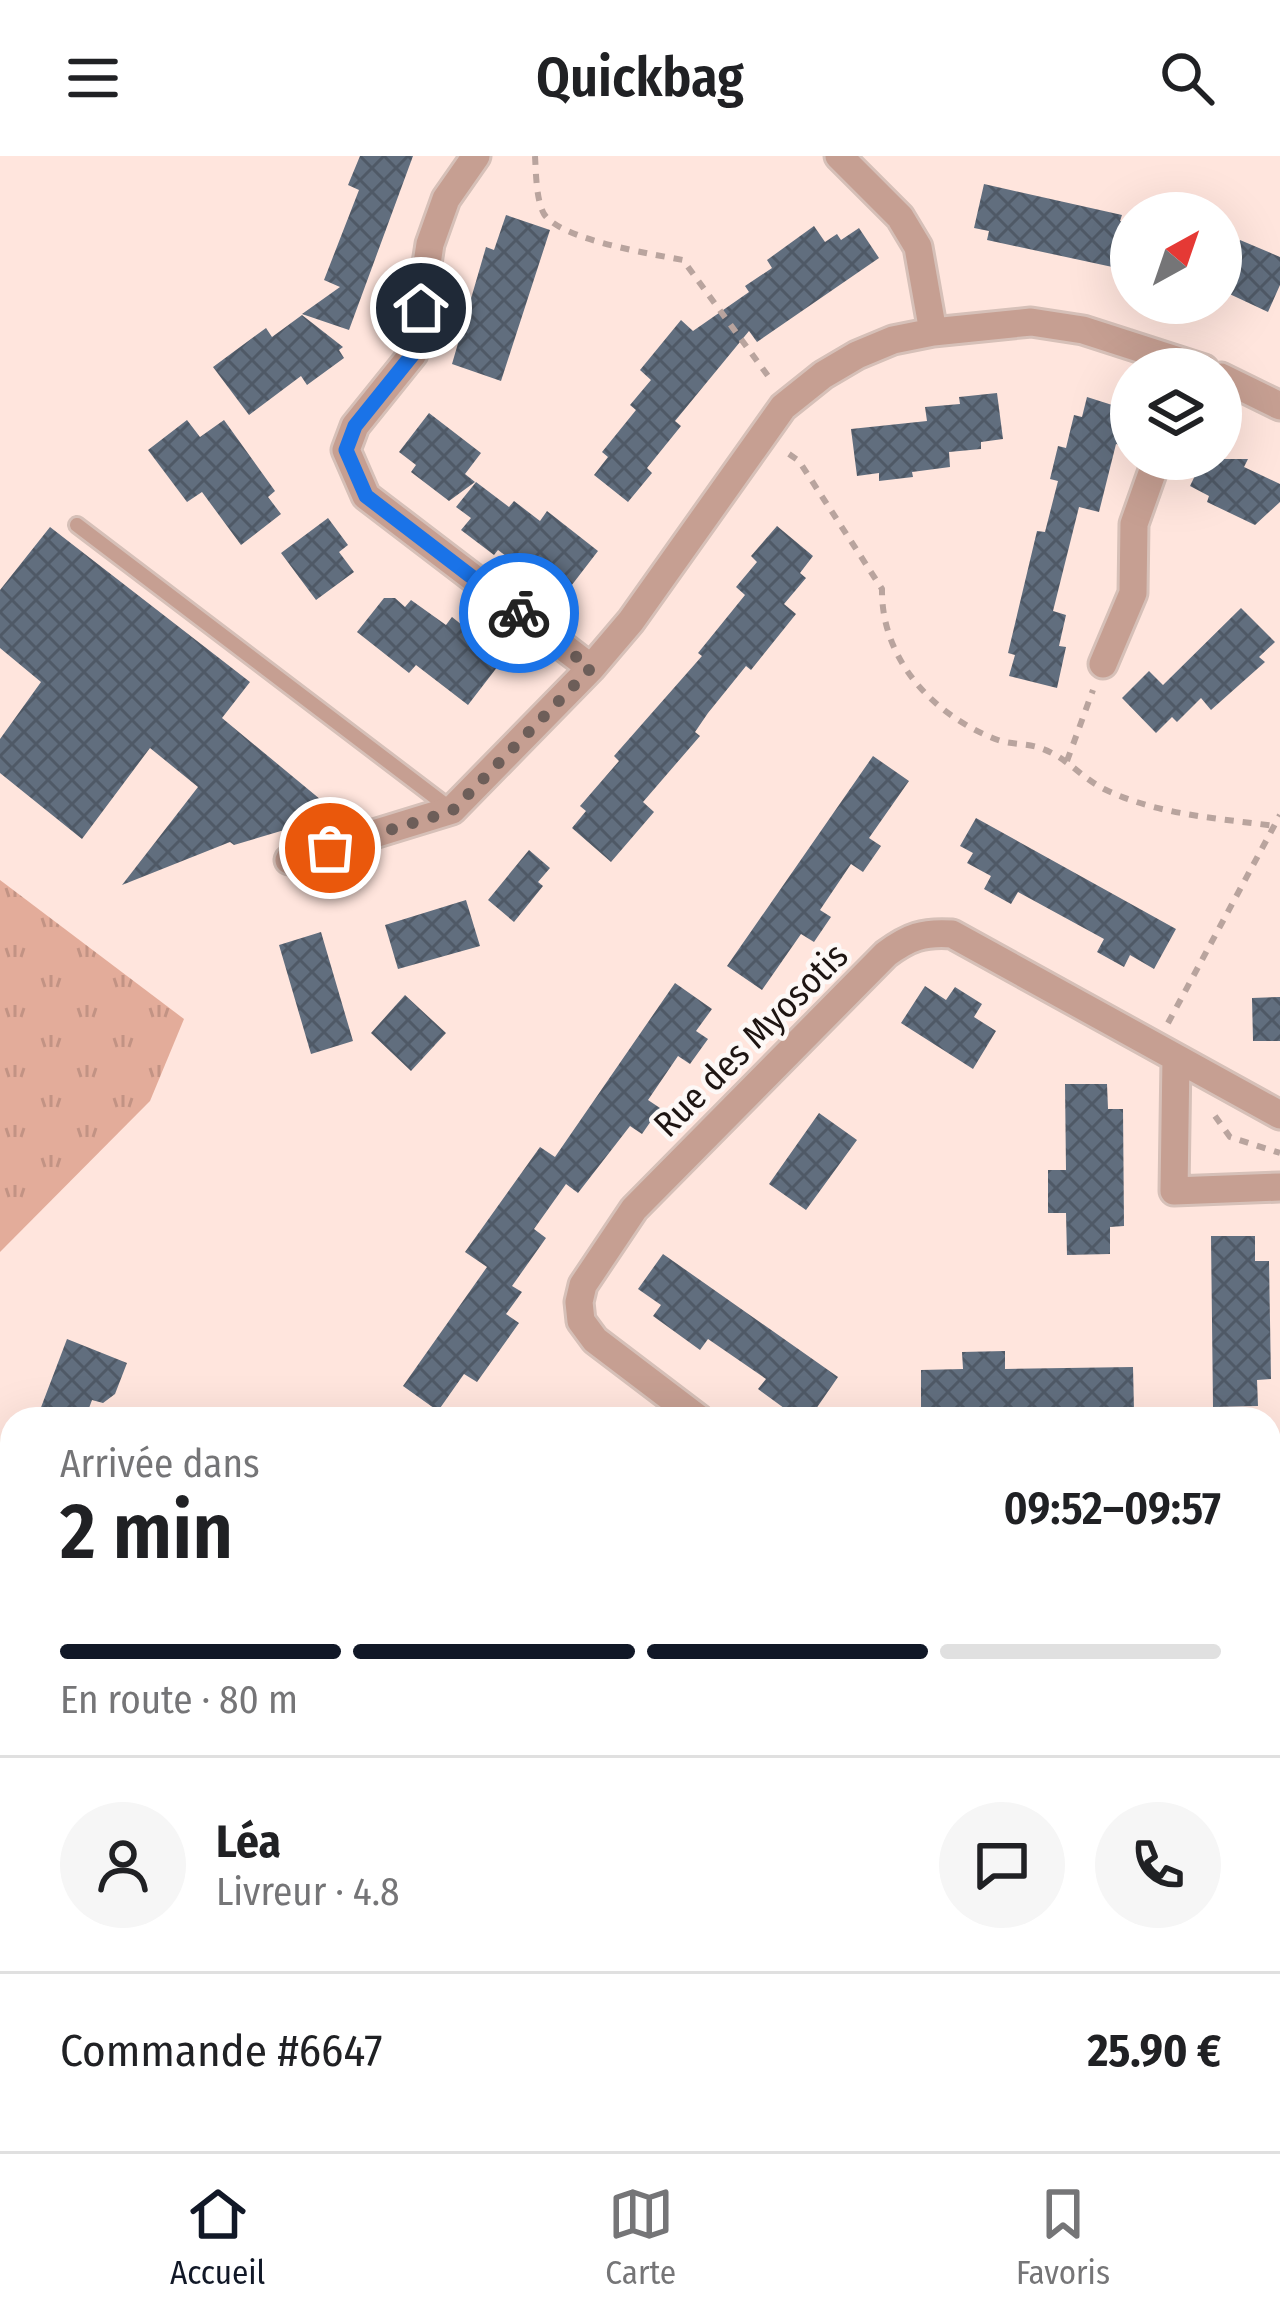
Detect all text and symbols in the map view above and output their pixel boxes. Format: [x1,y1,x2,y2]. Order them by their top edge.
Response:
icon: menu [60,45,126,111]
icon: search [1154,45,1220,111]
text: Quickbag [536,46,744,110]
north arrow [1110,192,1242,324]
map controls [1110,192,1242,480]
pin [370,257,472,359]
icon: home [388,275,454,341]
button: layers [1110,348,1242,480]
courier [459,553,579,673]
icon: bike [486,580,552,646]
pin [279,797,381,899]
icon: bag [297,815,363,881]
street label: Rue des Myosotis [645,934,857,1146]
text: Arrivée dans [60,1441,260,1487]
text: 09:52–09:57 [1004,1482,1221,1536]
text: 2 min [60,1485,233,1579]
text: En route · 80 m [60,1677,298,1723]
button: person [60,1802,186,1928]
button: chat [939,1802,1065,1928]
button: phone [1095,1802,1221,1928]
text: Léa [216,1815,281,1869]
text: Livreur · 4.8 [216,1869,400,1915]
text: Commande #6647 [60,2024,383,2078]
text: 25.90 € [1087,2024,1221,2078]
tab: Accueil [170,2181,265,2293]
tab: Carte [605,2181,676,2293]
tab: Favoris [1016,2181,1110,2293]

